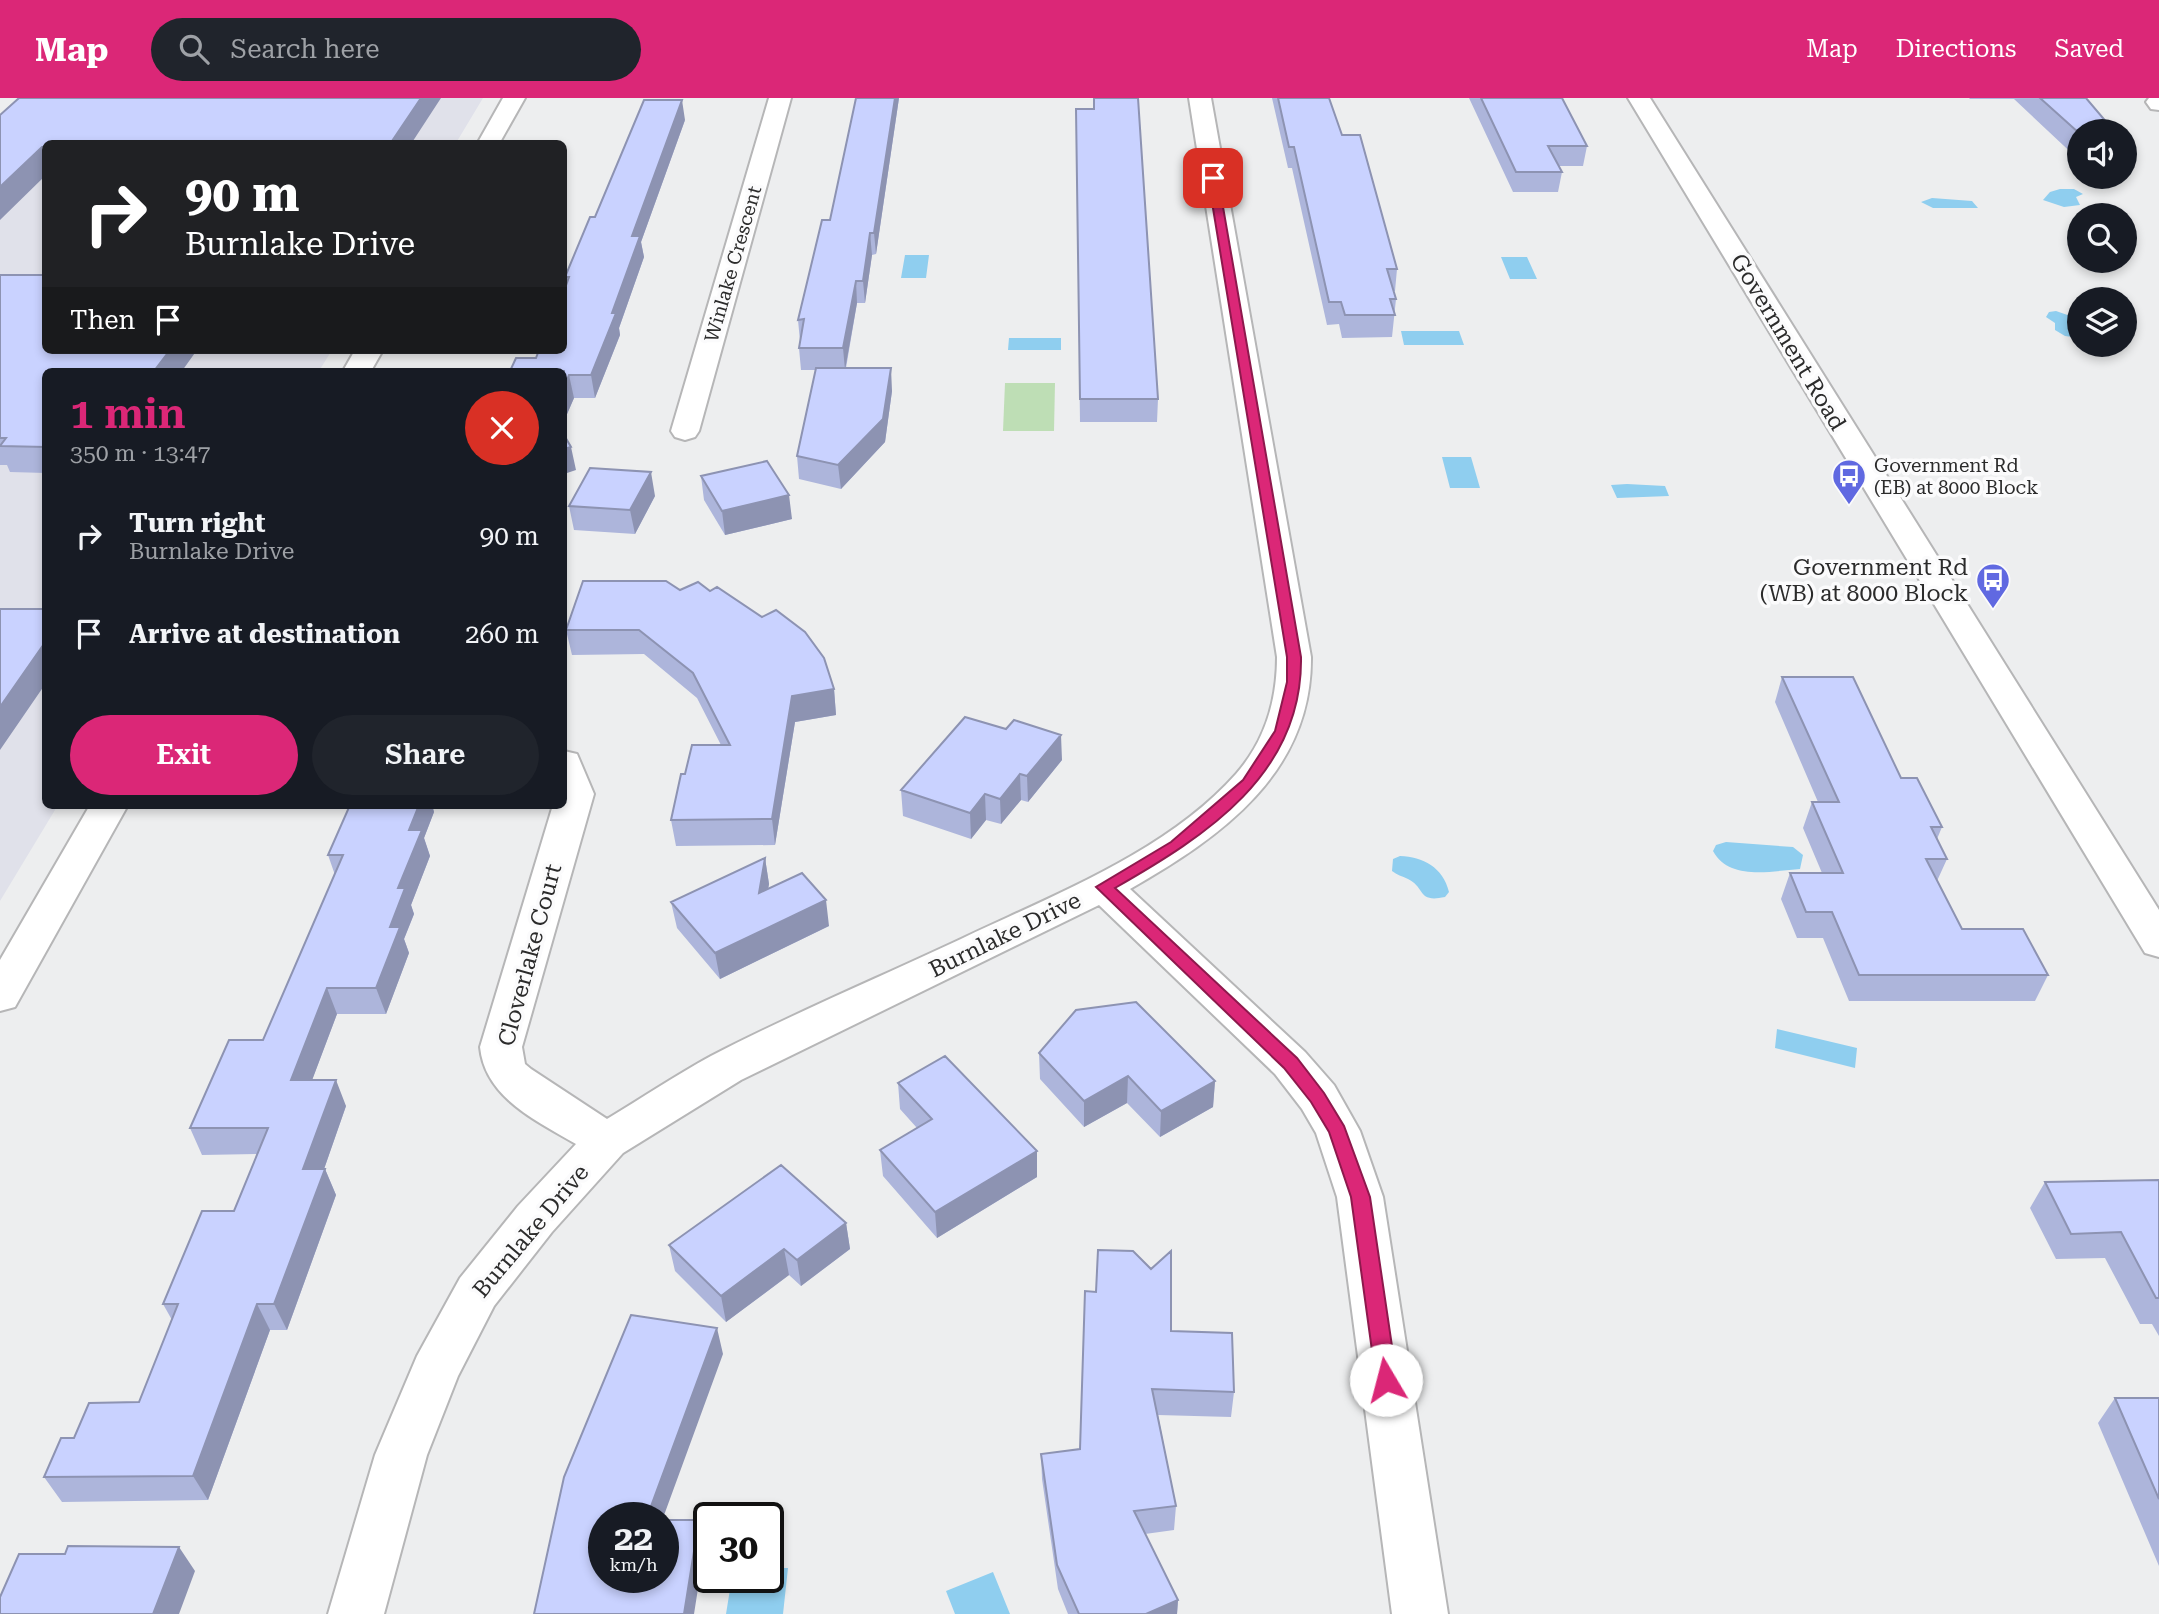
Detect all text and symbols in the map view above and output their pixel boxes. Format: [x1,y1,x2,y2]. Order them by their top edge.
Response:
search box [151,18,641,81]
text: Map [35,30,109,69]
icon: search [175,30,213,68]
text: Search here [231,34,380,64]
text: Map [1806,35,1858,63]
text: Directions [1896,35,2016,63]
text: Saved [2054,35,2124,63]
map controls [2067,119,2137,357]
button: sound [2067,119,2137,189]
pin [1183,148,1243,208]
icon: arrive [1194,159,1232,197]
text: 90 m [185,166,300,223]
icon: right [70,168,161,259]
street label: Winlake Crescent [700,183,766,345]
button: search [2067,203,2137,273]
text: Burnlake Drive [185,225,415,263]
street label: Government Road [1725,249,1851,435]
button: layers [2067,287,2137,357]
icon: arrive [149,301,187,339]
text: Then [70,305,135,335]
text: 1 min [70,389,186,438]
button: close [465,391,539,465]
text: 350 m · 13:47 [70,440,210,467]
place label: Government Rd (EB) at 8000 Block [1874,454,2038,499]
bus stop icon: Government Rd (EB) at 8000 Block [1830,457,1868,506]
text: Turn right [129,508,265,538]
icon: right [70,517,108,555]
text: 90 m [480,521,539,551]
text: Burnlake Drive [129,538,294,565]
place label: Government Rd (WB) at 8000 Block [1760,554,1968,607]
bus stop icon: Government Rd (WB) at 8000 Block [1974,561,2012,610]
icon: arrive [70,615,108,653]
text: Arrive at destination [129,619,400,649]
text: 260 m [465,619,539,649]
button: Exit [70,715,298,795]
button: Share [312,715,539,795]
street label: Cloverlake Court [493,861,567,1049]
street label: Burnlake Drive [925,887,1085,983]
street label: Burnlake Drive [467,1159,595,1303]
position arrow [1349,1343,1423,1417]
speed limit sign: 30 [693,1502,784,1593]
text: 22 [614,1518,653,1559]
text: km/h [609,1554,658,1575]

